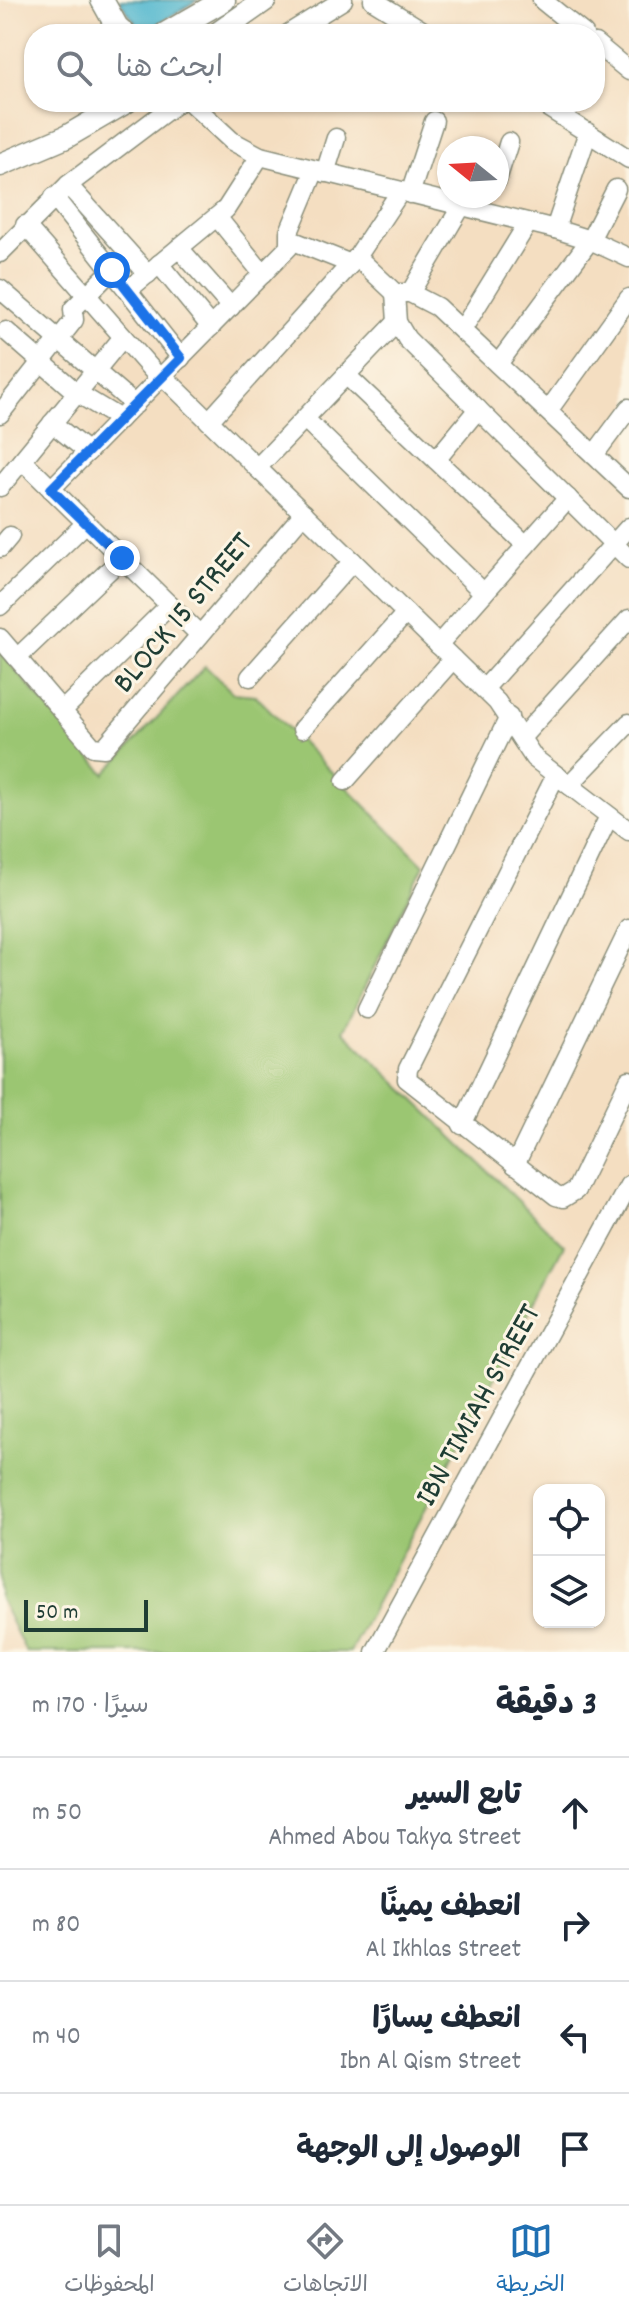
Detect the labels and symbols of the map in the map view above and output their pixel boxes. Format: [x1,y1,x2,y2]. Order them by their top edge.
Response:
north arrow [437,136,509,208]
route start [94,252,130,288]
street label: BLOCK 15 STREET [104,523,266,705]
route end [104,540,140,576]
street label: IBN TIMIAH STREET [406,1297,555,1516]
scale bar [24,1596,148,1632]

